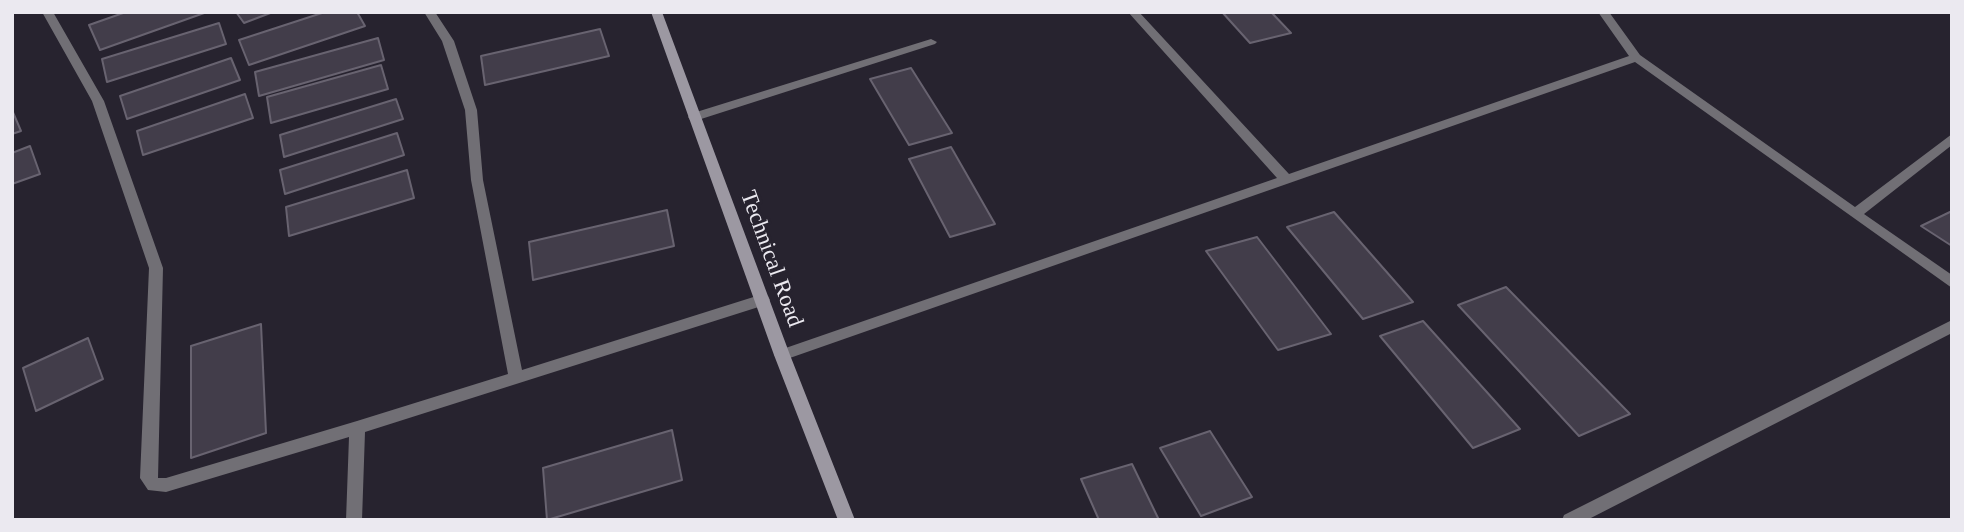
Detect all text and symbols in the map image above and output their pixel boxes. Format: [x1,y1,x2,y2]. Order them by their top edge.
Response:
street label: Technical Road [734,187,808,331]

